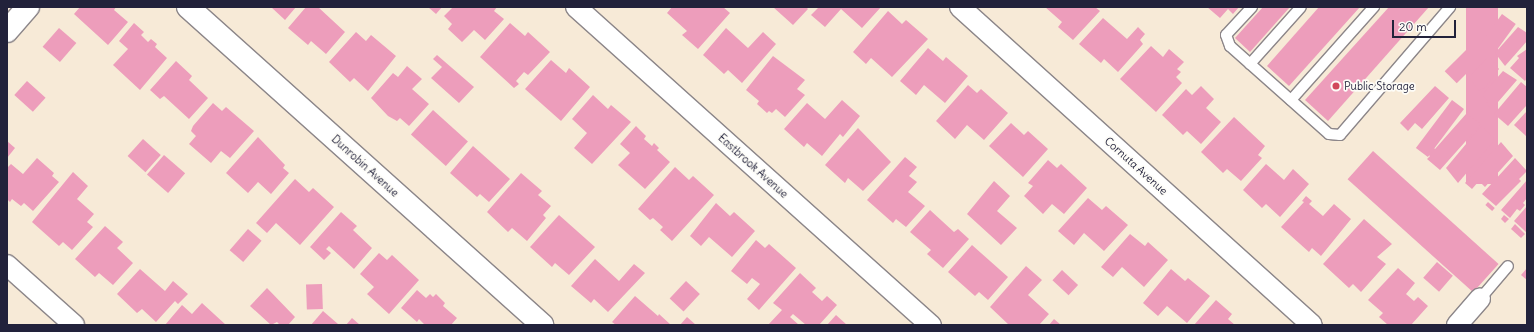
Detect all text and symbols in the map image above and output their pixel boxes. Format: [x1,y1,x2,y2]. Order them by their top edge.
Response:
scale bar [1394,12,1458,38]
text: 20 m [1399,19,1427,34]
place label: Public Storage [1344,79,1415,93]
marker: Public Storage [1331,81,1341,91]
street label: Eastbrook Avenue [715,131,791,201]
street label: Dunrobin Avenue [329,132,401,200]
street label: Cornuta Avenue [1102,134,1170,198]

